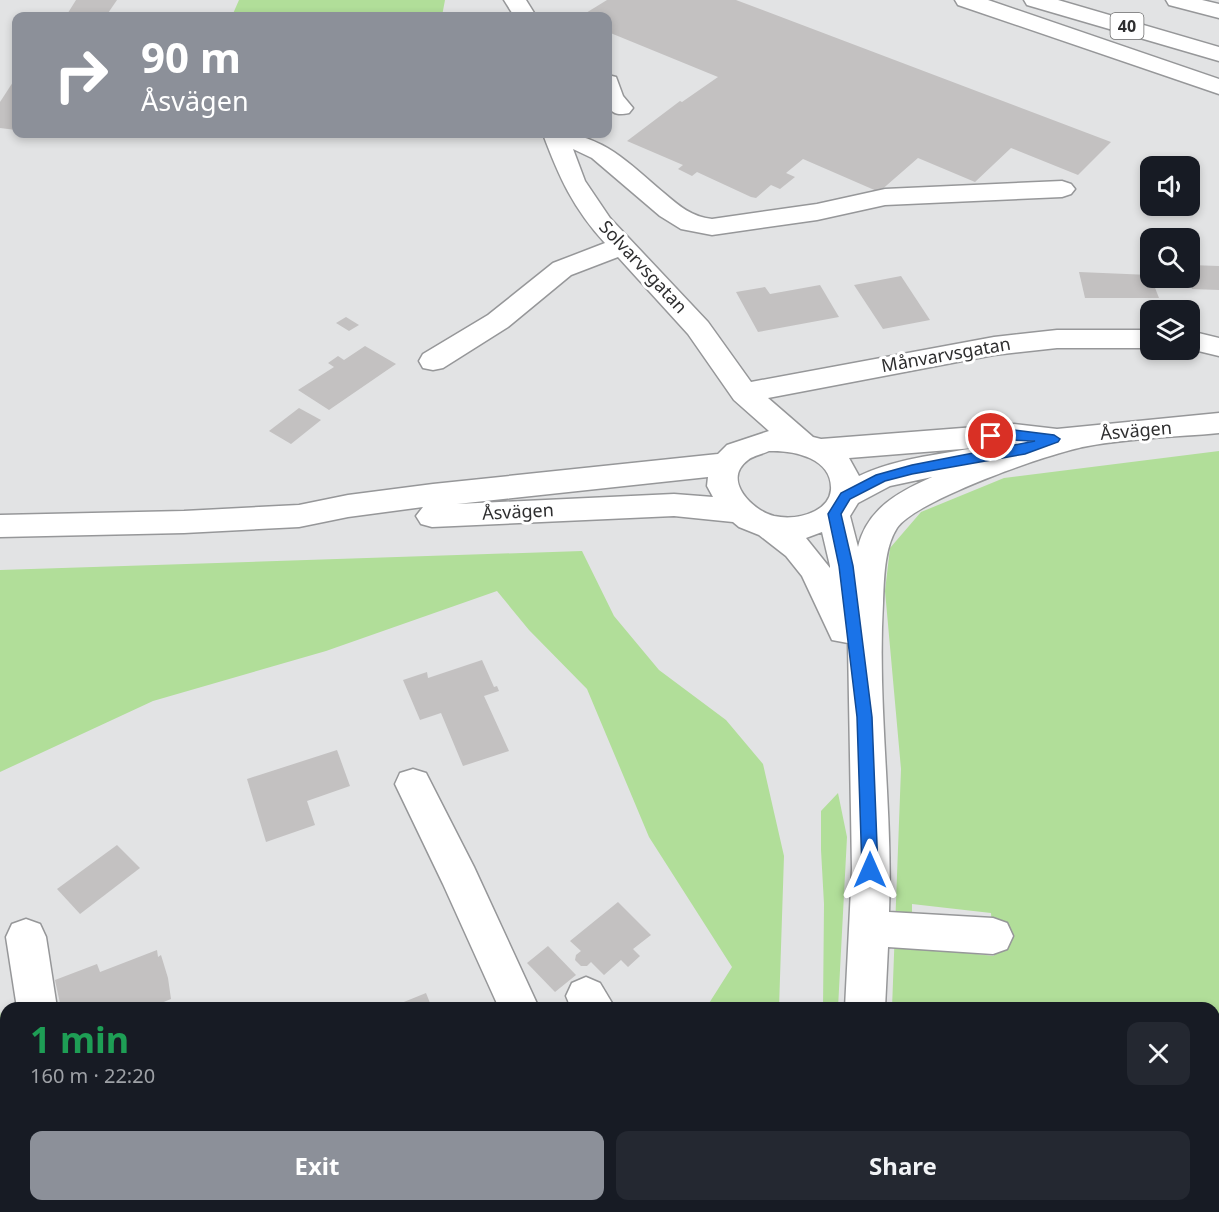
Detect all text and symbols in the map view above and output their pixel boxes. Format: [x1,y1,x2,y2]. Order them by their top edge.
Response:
road number: 40 [1110,13,1144,39]
text: 90 m [141,28,241,85]
icon: right [42,36,120,114]
text: Åsvägen [141,82,249,119]
map controls [1140,156,1200,360]
button: sound [1140,156,1200,216]
street label: Solvarvsgatan [594,215,693,318]
button: search [1140,228,1200,288]
button: layers [1140,300,1200,360]
street label: Månvarvsgatan [879,331,1012,377]
pin [965,410,1016,461]
street label: Åsvägen [1099,415,1173,445]
icon: arrive [974,419,1007,452]
street label: Åsvägen [482,497,554,525]
position arrow [838,838,902,902]
text: 1 min [30,1015,129,1064]
button: close [1127,1022,1190,1085]
text: 160 m · 22:20 [30,1062,155,1089]
button: Exit [30,1131,604,1200]
button: Share [616,1131,1190,1200]

